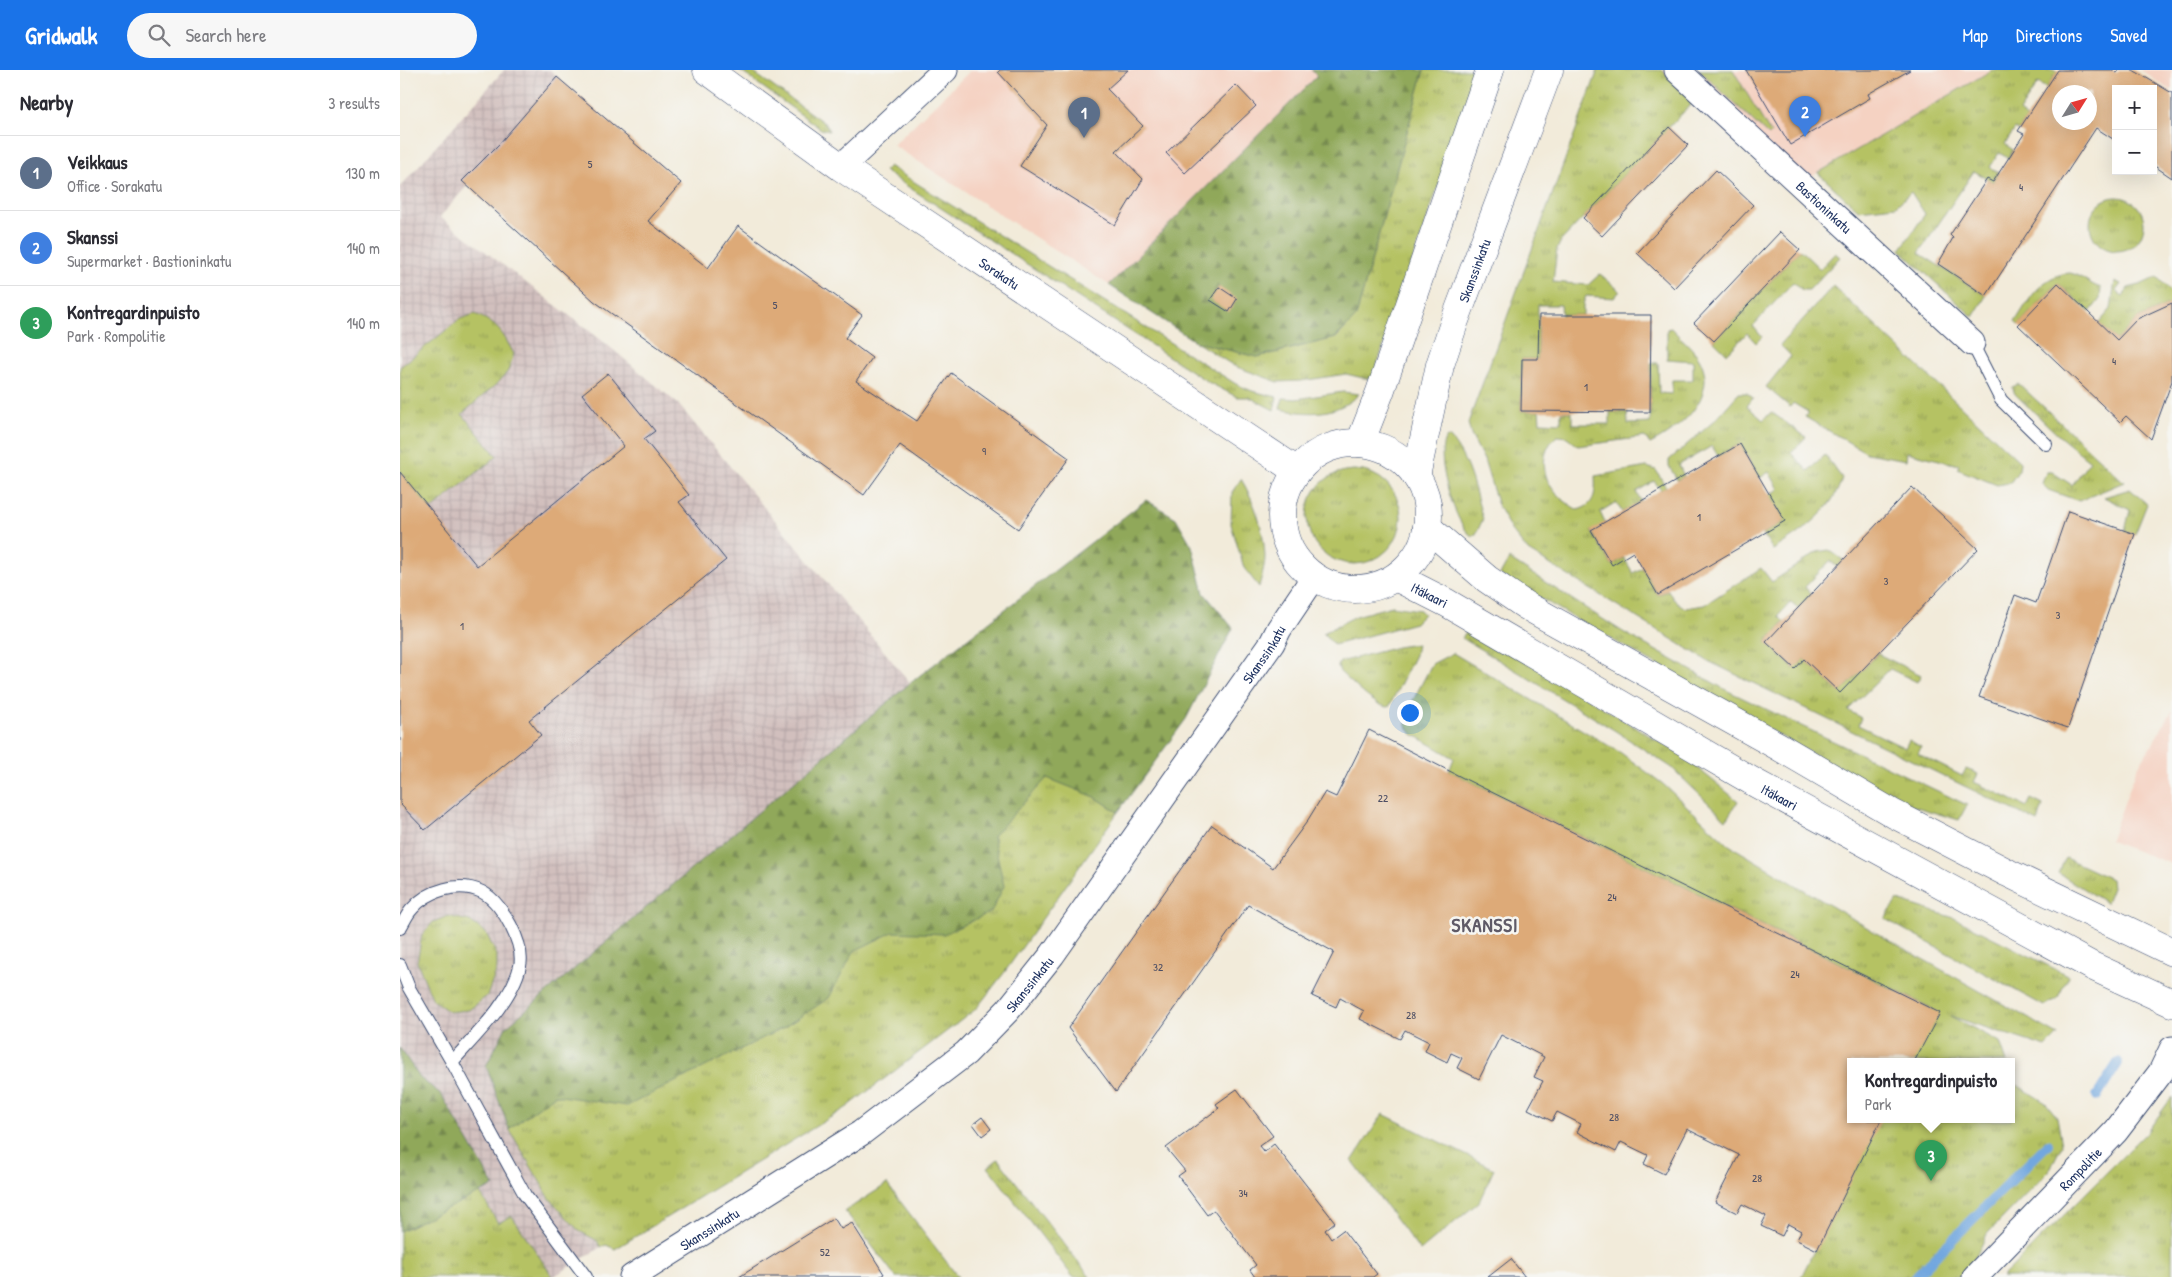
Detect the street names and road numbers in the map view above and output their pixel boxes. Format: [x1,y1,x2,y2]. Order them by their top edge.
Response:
street label: Bastioninkatu [1793,176,1857,237]
street label: Skanssinkatu [1453,236,1494,305]
street label: Sorakatu [976,252,1024,293]
street label: Itäkaari [1408,577,1452,612]
street label: Skanssinkatu [1237,620,1289,687]
street label: Itäkaari [1758,779,1801,814]
street label: Skanssinkatu [1001,952,1057,1016]
street label: Rompolitie [2054,1142,2106,1194]
street label: Skanssinkatu [676,1203,742,1254]

